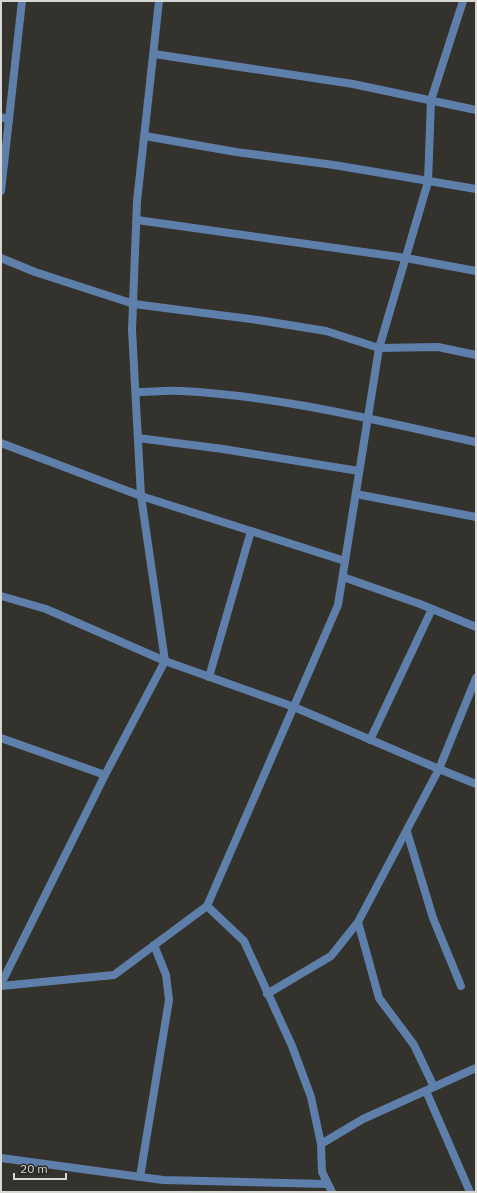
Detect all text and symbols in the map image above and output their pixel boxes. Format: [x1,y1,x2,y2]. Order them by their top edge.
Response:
scale bar [14,1155,66,1181]
text: 20 m [20,1161,48,1176]

